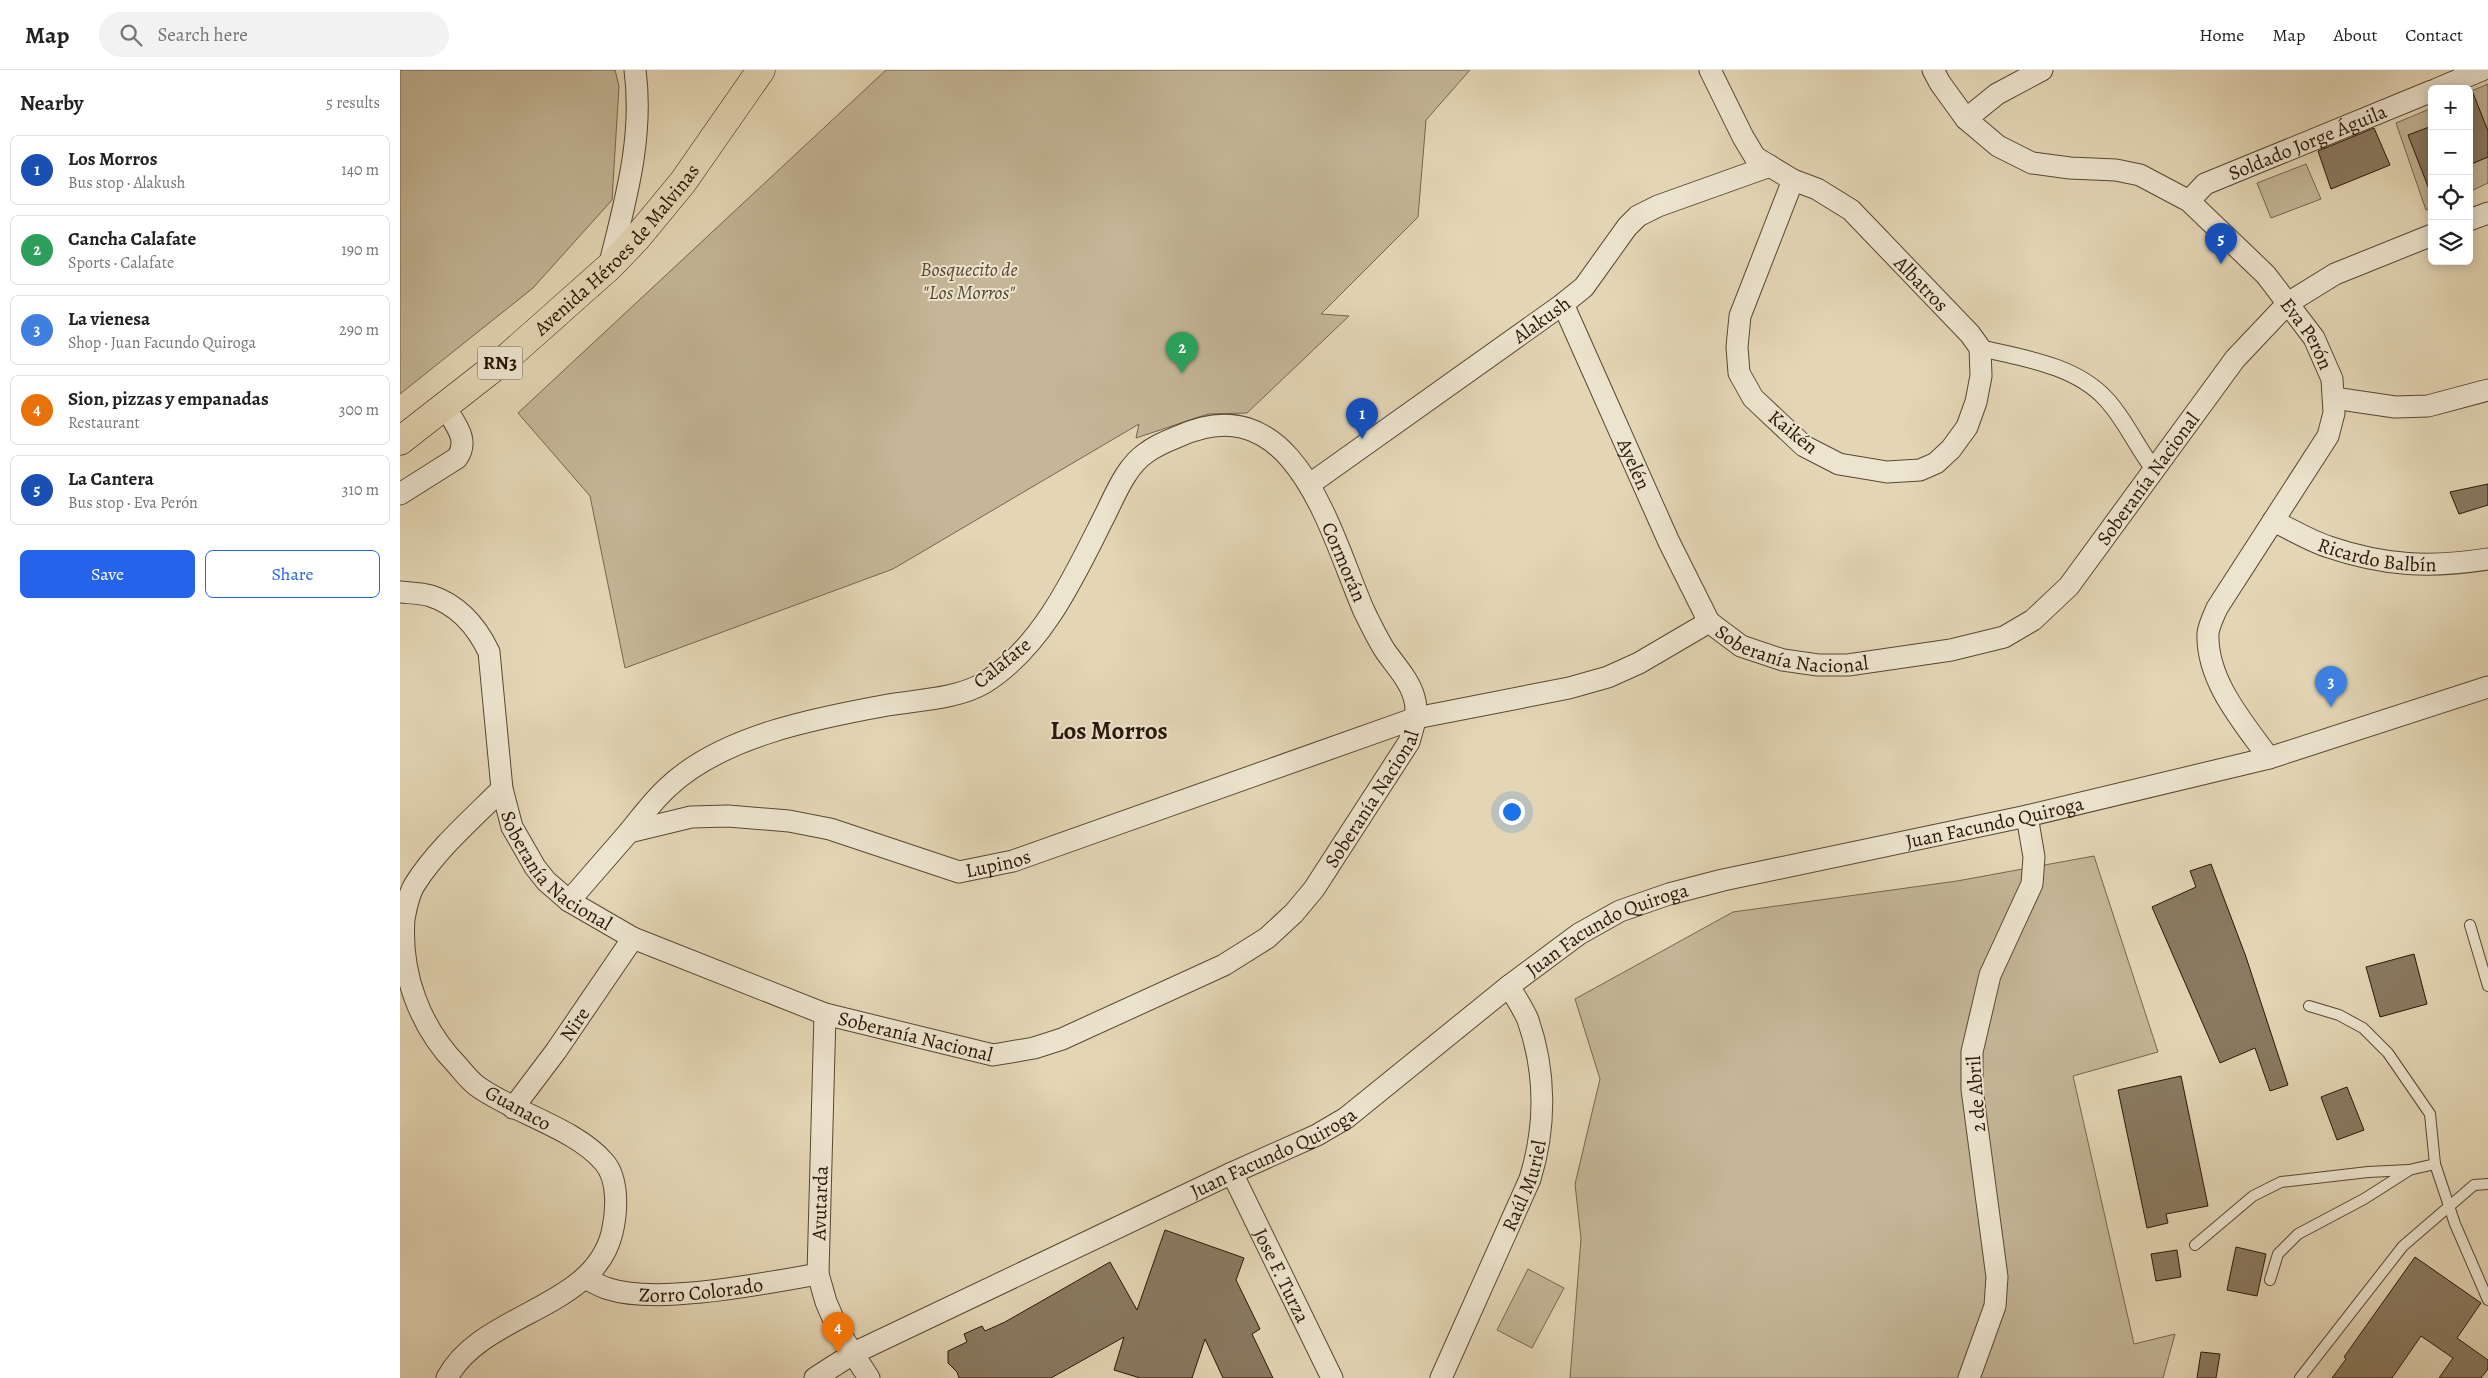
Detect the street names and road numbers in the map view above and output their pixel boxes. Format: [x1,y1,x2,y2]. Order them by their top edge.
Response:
street label: Soldado Jorge Águila [2224,97,2391,186]
street label: Avenida Héroes de Malvinas [527,158,705,342]
street label: Albatros [1888,249,1955,317]
street label: Alakush [1506,290,1576,350]
street label: Eva Perón [2274,292,2340,374]
road number: RN3 [478,346,522,380]
street label: Kaikén [1762,404,1824,460]
street label: Soberanía Nacional [2090,407,2205,551]
street label: Ayelén [1611,433,1657,494]
street label: Cormorán [1315,518,1373,606]
street label: Ricardo Balbín [2314,531,2437,578]
street label: Soberanía Nacional [1710,618,1870,679]
street label: Calafate [967,631,1037,695]
street label: Soberanía Nacional [1318,727,1425,873]
street label: Juan Facundo Quiroga [1903,789,2087,855]
street label: Soberanía Nacional [495,808,617,937]
street label: Lupinos [963,842,1034,884]
street label: Juan Facundo Quiroga [1520,876,1692,983]
street label: Nire [553,1001,596,1047]
street label: Soberanía Nacional [835,1004,996,1068]
street label: 2 de Abril [1960,1055,1992,1133]
street label: Guanaco [480,1079,556,1137]
street label: Juan Facundo Quiroga [1186,1101,1363,1204]
street label: Raúl Muriel [1495,1138,1552,1235]
street label: Avutarda [805,1165,835,1242]
street label: Jose F. Turza [1247,1224,1317,1328]
street label: Zorro Colorado [638,1270,765,1308]

